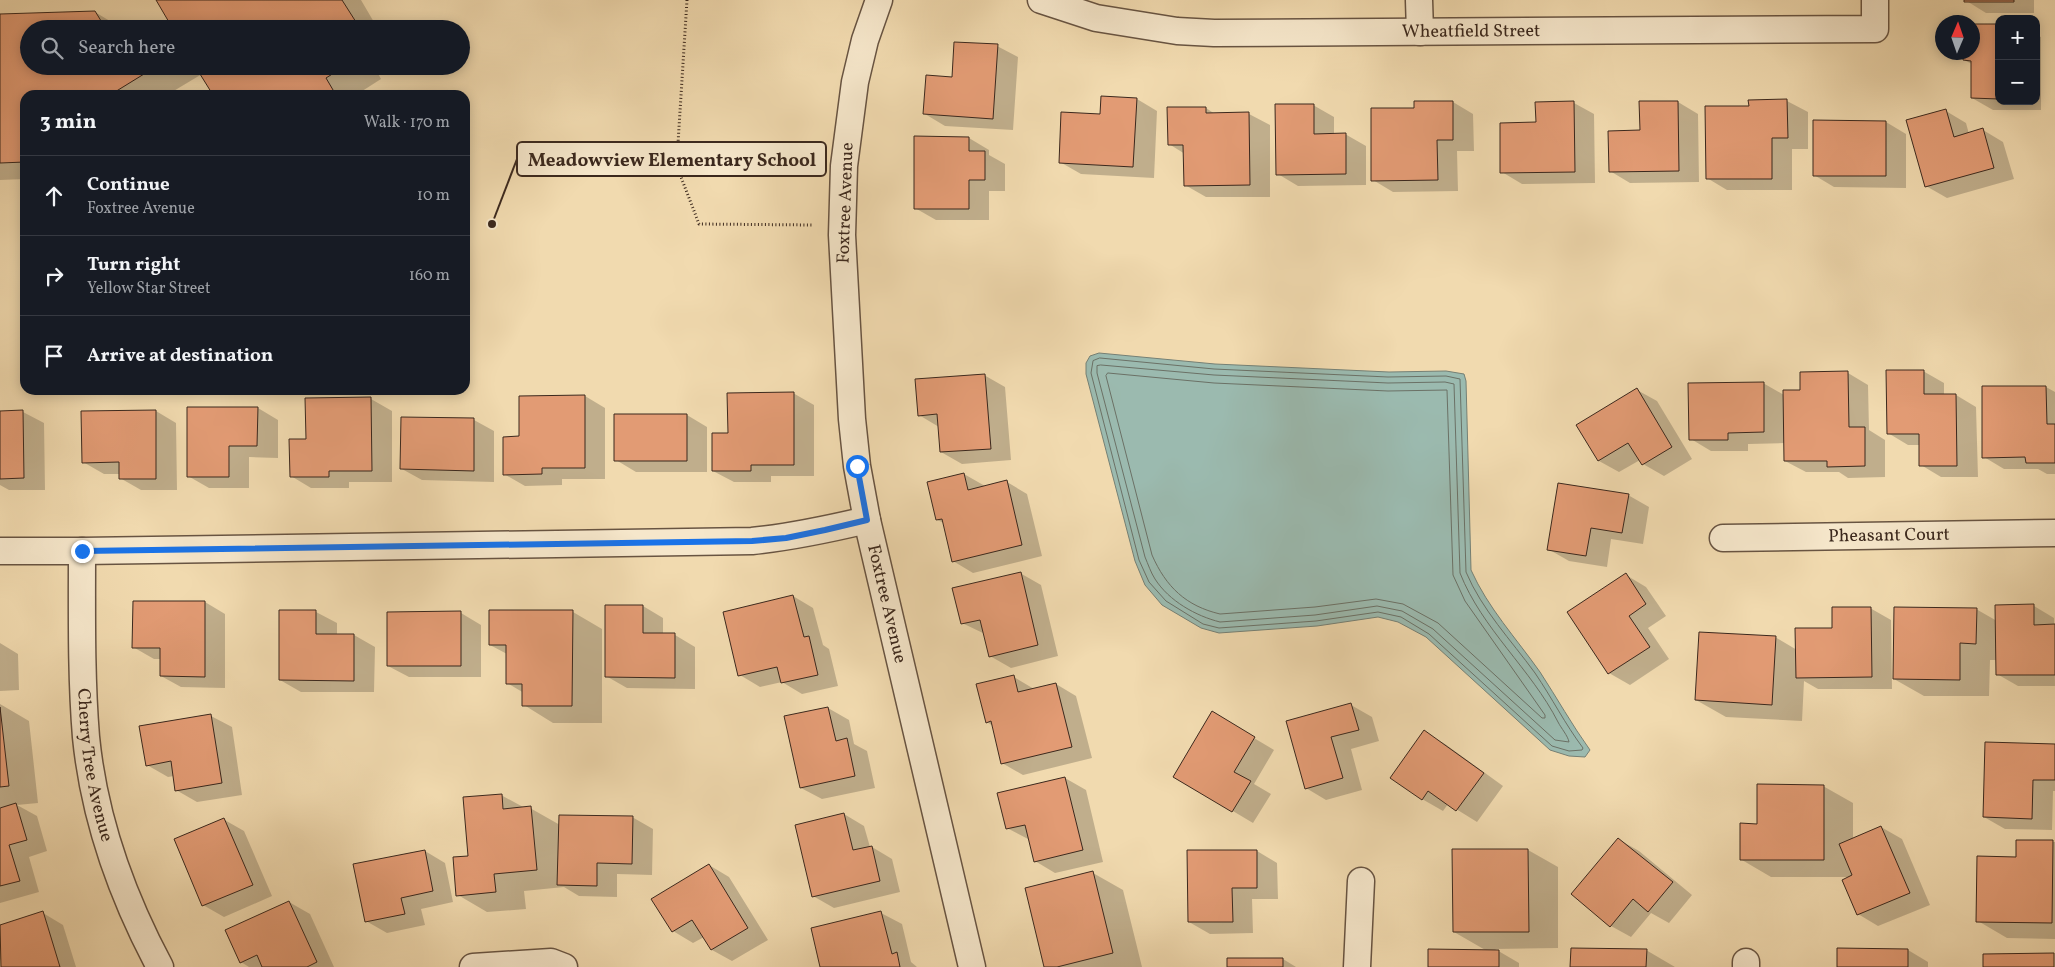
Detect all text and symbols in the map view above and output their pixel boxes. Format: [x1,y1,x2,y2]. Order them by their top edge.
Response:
north arrow [1935,15,1980,60]
map controls [1995,15,2040,105]
button: + [1995,15,2040,60]
street label: Wheatfield Street [1402,19,1540,44]
search box [20,20,470,75]
icon: search [38,34,66,62]
text: Search here [78,35,175,61]
button: − [1995,60,2040,105]
text: 3 min [40,108,96,137]
text: Walk · 170 m [364,112,450,134]
callout: Meadowview Elementary School [517,142,826,176]
street label: Foxtree Avenue [831,142,861,264]
text: Meadowview Elementary School [528,148,816,174]
text: Continue [87,172,170,198]
icon: ahead [40,182,68,210]
text: 10 m [417,185,450,207]
text: Foxtree Avenue [87,198,195,220]
text: Turn right [87,252,180,278]
icon: right [40,262,68,290]
text: 160 m [409,265,450,287]
text: Yellow Star Street [87,278,211,300]
icon: arrive [40,342,68,370]
text: Arrive at destination [87,343,273,369]
route start [846,455,869,478]
street label: Pheasant Court [1828,522,1950,549]
route end [71,540,94,563]
street label: Foxtree Avenue [861,542,913,666]
street label: Cherry Tree Avenue [71,688,119,845]

